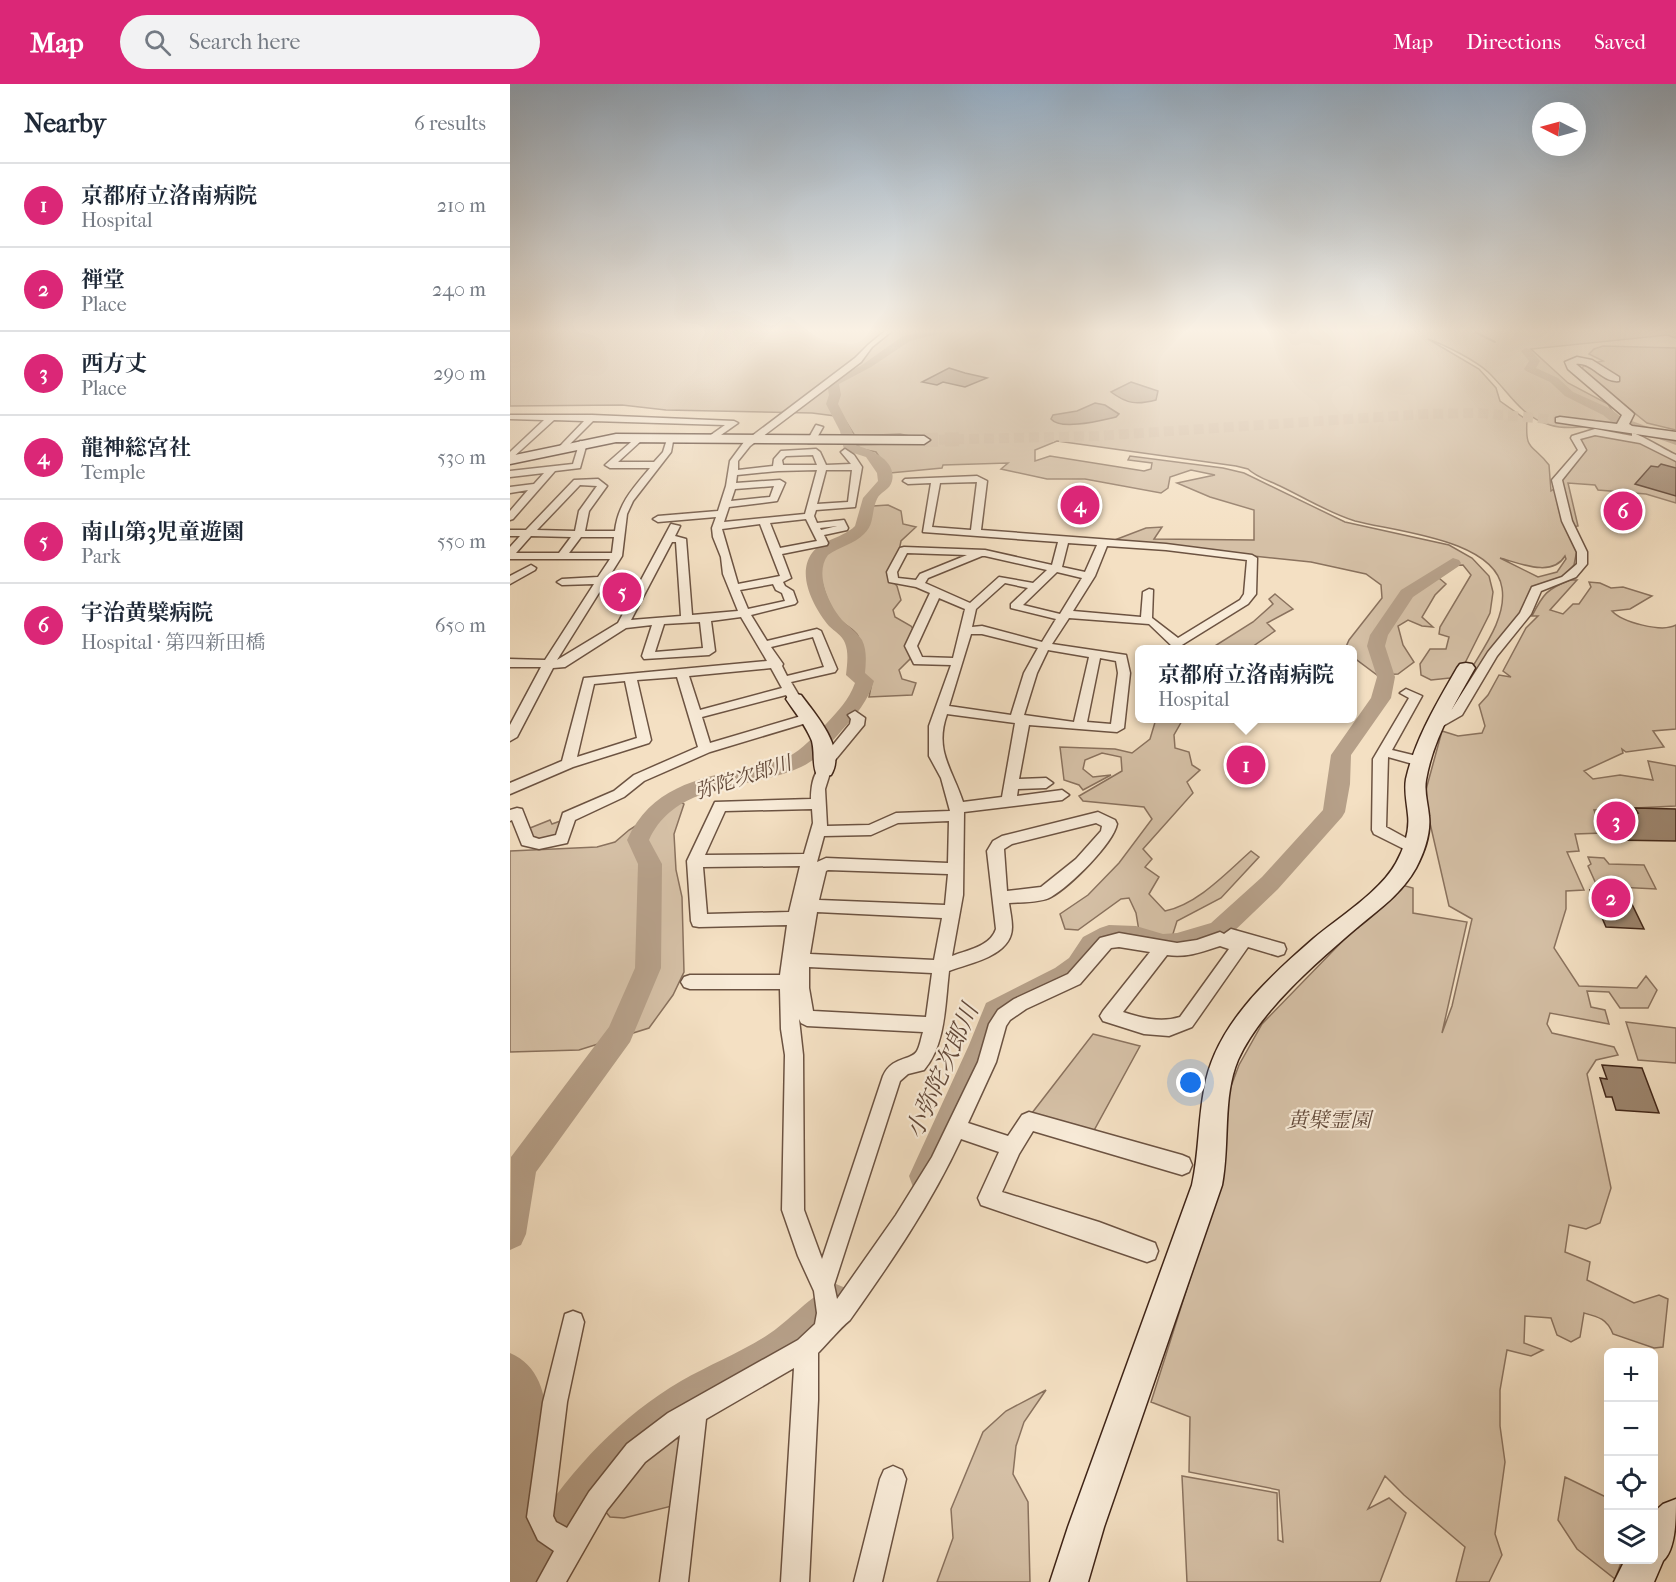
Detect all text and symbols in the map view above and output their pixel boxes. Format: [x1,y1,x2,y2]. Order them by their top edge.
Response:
search box [120,15,540,69]
text: Map [30,26,84,59]
icon: search [141,26,174,59]
text: Search here [189,29,300,55]
text: Map [1393,30,1433,54]
text: Directions [1466,30,1561,54]
text: Saved [1594,30,1646,54]
north arrow [1532,102,1586,156]
text: Nearby [24,108,106,139]
text: 6 results [414,112,486,135]
text: 京都府立洛南病院 [81,183,257,209]
text: 1 [40,194,47,217]
text: 210 m [437,194,486,217]
text: Hospital [81,209,153,232]
text: 禅堂 [81,267,125,293]
text: 2 [38,278,49,301]
text: 240 m [432,278,486,301]
text: Place [81,293,127,316]
text: 西方丈 [81,351,147,377]
text: 3 [39,362,48,385]
text: 290 m [433,362,486,385]
text: Place [81,377,127,400]
text: 龍神総宮社 [81,435,191,461]
text: 4 [38,446,49,469]
text: 530 m [437,446,486,469]
text: Temple [81,461,145,484]
pin: 4 [1060,482,1100,528]
pin: 6 [1604,488,1642,534]
text: 南山第3児童遊園 [81,519,244,545]
text: 5 [39,530,48,553]
text: 550 m [437,530,486,553]
text: Park [81,545,121,568]
pin: 5 [602,570,642,614]
text: 宇治黄檗病院 [81,600,213,626]
text: 6 [38,614,49,637]
text: 650 m [435,614,486,637]
text: Hospital · 第四新田橋 [81,631,265,654]
popup [1135,645,1357,723]
text: 京都府立洛南病院 [1158,662,1334,688]
text: Hospital [1158,688,1230,711]
pin: 1 [1226,742,1266,788]
water label: 弥陀次郎川 [692,750,796,804]
pin: 3 [1596,798,1636,844]
pin: 2 [1592,876,1630,920]
water label: 小弥陀次郎川 [900,997,985,1142]
your location [1176,1068,1205,1097]
park label: 黄檗霊園 [1287,1108,1374,1132]
map controls [1604,1348,1658,1564]
button: + [1604,1348,1658,1402]
button: − [1604,1402,1658,1456]
button: locate [1604,1456,1658,1510]
button: layers [1604,1510,1658,1564]

